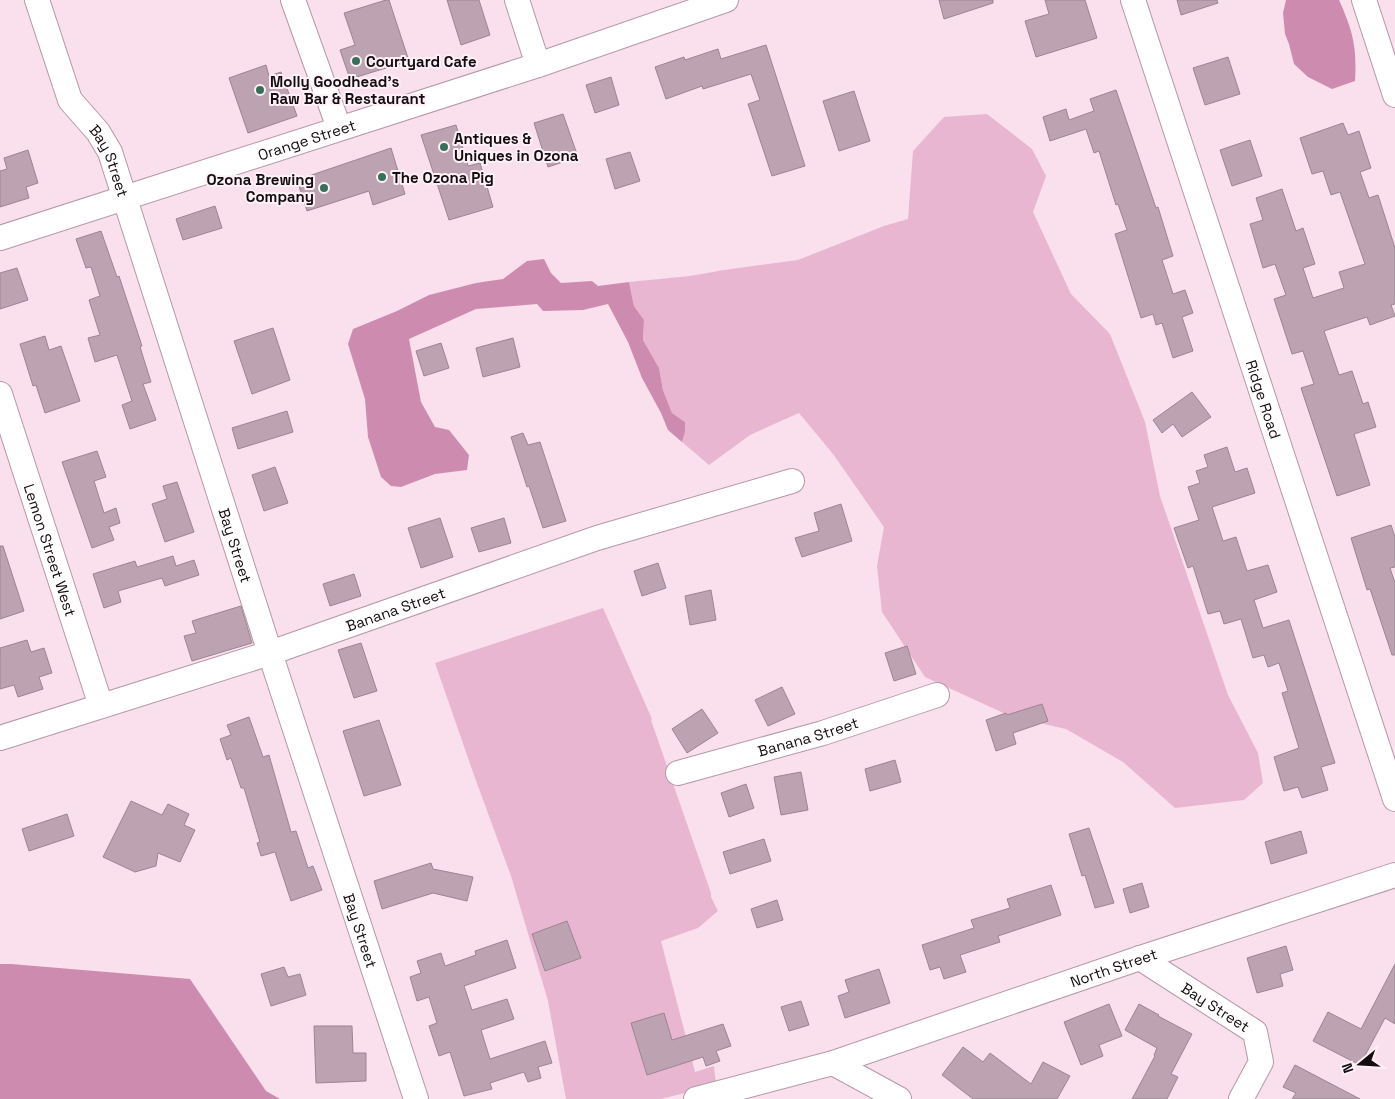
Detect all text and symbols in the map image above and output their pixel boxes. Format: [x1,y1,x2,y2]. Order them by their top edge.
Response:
place label: Courtyard Cafe [366,52,477,71]
marker: Courtyard Cafe [350,55,362,67]
place label: Molly Goodhead's Raw Bar & Restaurant [270,72,426,108]
marker: Molly Goodhead's Raw Bar & Restaurant [254,84,266,96]
street label: Orange Street [255,115,358,164]
street label: Bay Street [86,120,133,199]
place label: Antiques & Uniques in Ozona [454,129,579,165]
marker: Antiques & Uniques in Ozona [438,141,450,153]
place label: The Ozona Pig [392,168,494,187]
place label: Ozona Brewing Company [206,170,314,206]
marker: The Ozona Pig [376,171,388,183]
marker: Ozona Brewing Company [318,182,330,194]
street label: Ridge Road [1242,357,1286,441]
street label: Lemon Street West [20,481,81,619]
street label: Bay Street [215,506,256,585]
street label: Banana Street [343,583,448,635]
street label: Banana Street [755,712,861,760]
street label: Bay Street [340,891,382,970]
street label: North Street [1067,944,1159,991]
street label: Bay Street [1178,978,1253,1036]
north arrow [1335,1039,1385,1089]
text: N [1338,1061,1358,1075]

